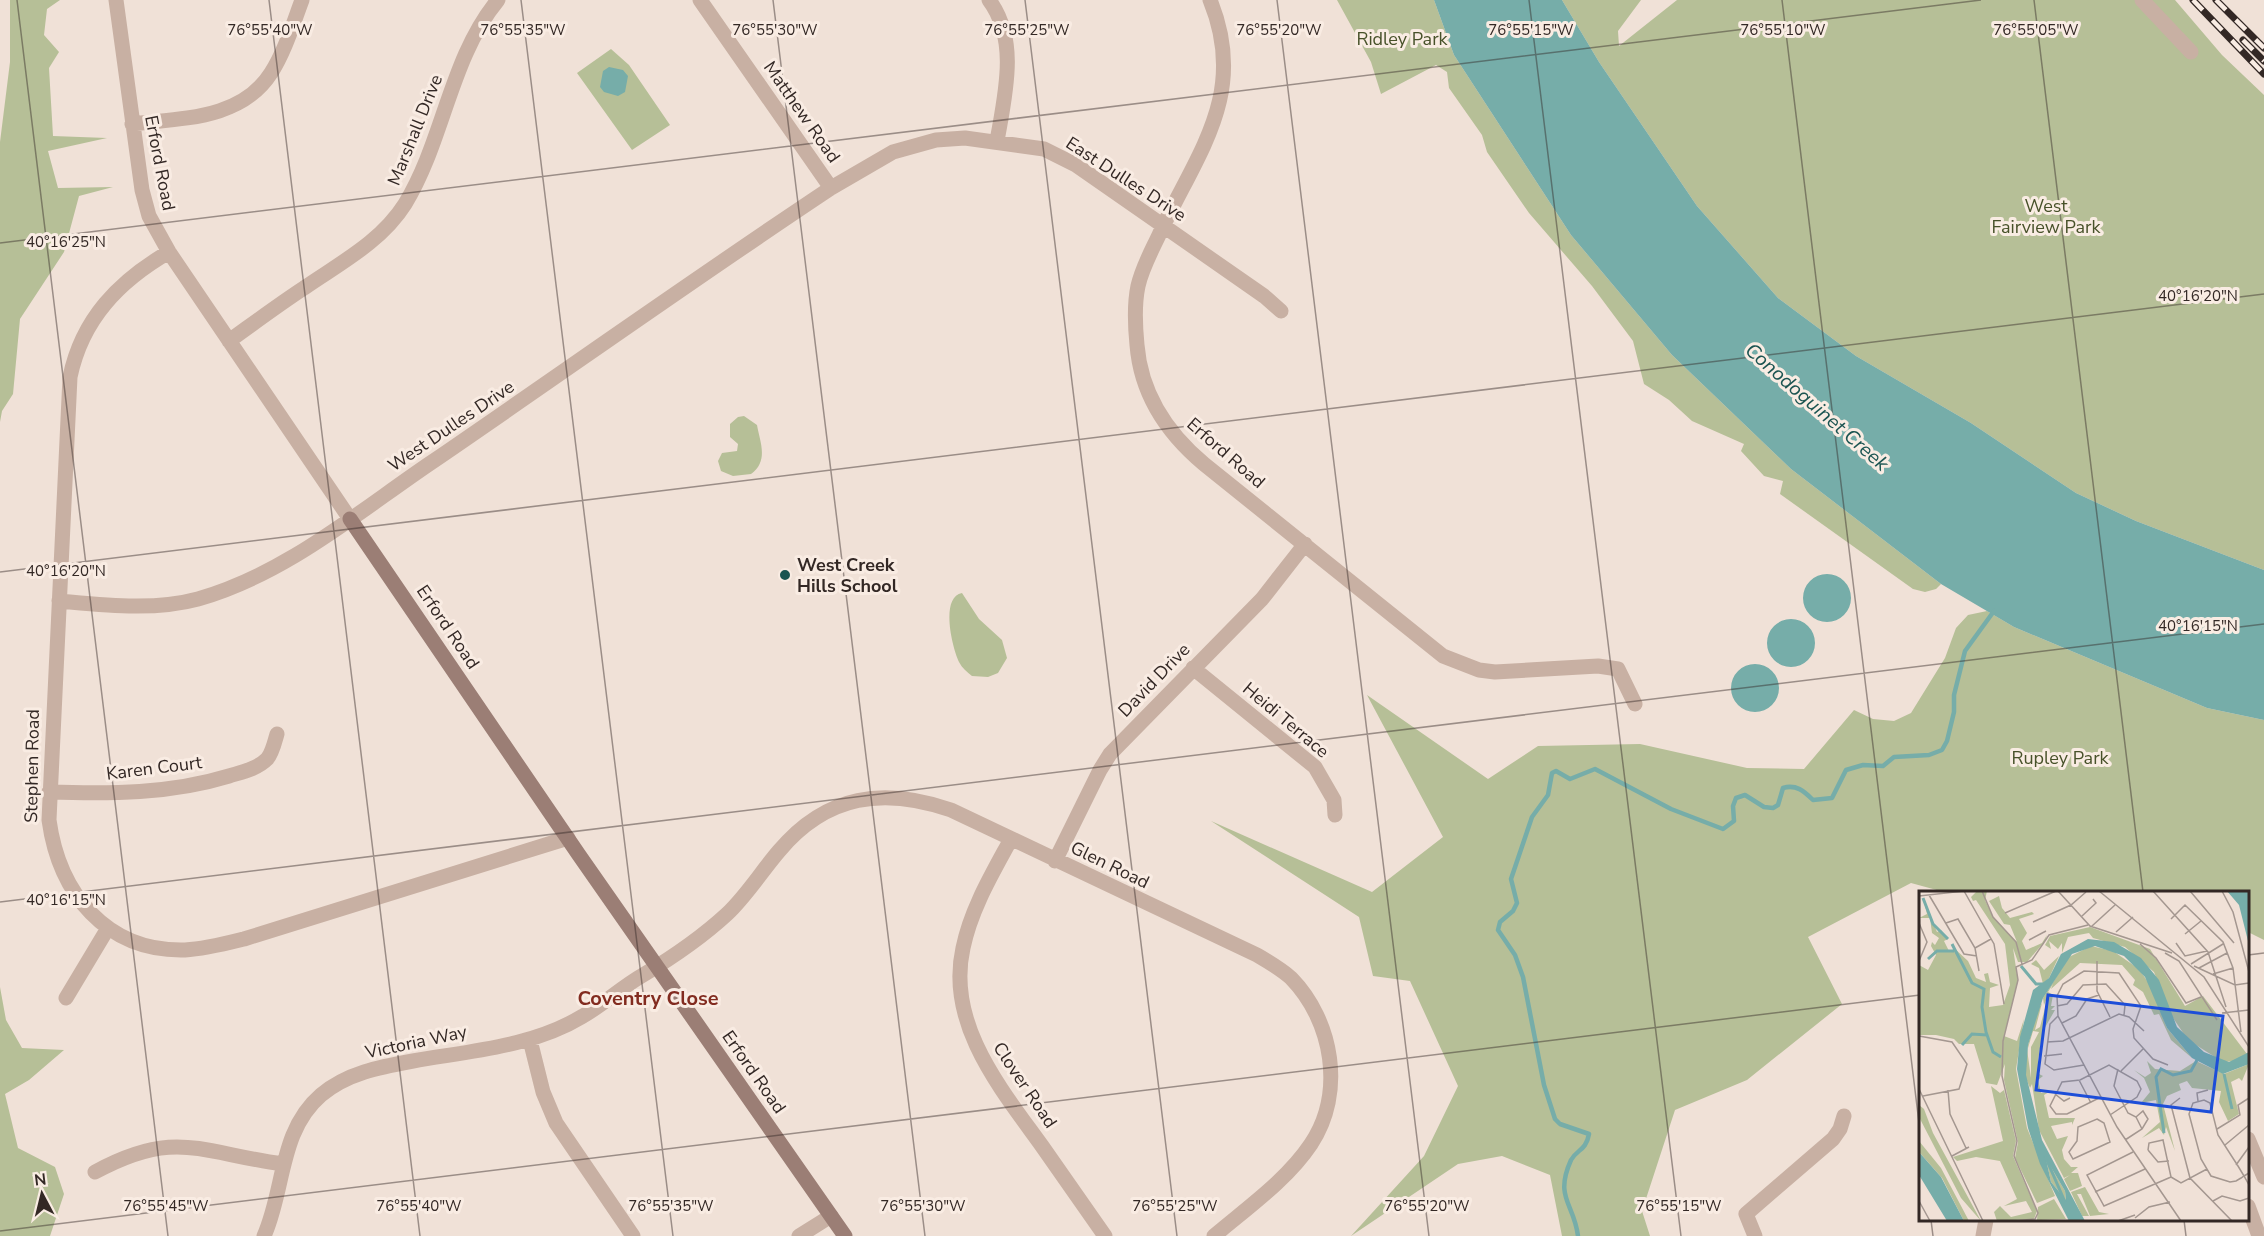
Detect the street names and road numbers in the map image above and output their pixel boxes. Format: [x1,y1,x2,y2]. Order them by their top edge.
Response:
street label: Matthew Road [758,57,846,167]
street label: Marshall Drive [382,71,448,189]
street label: Erford Road [139,113,181,213]
street label: East Dulles Drive [1061,131,1191,227]
street label: West Dulles Drive [383,375,519,477]
street label: Erford Road [1182,412,1270,494]
street label: Erford Road [411,580,485,674]
street label: David Drive [1113,638,1195,722]
street label: Heidi Terrace [1238,677,1334,763]
street label: Stephen Road [19,709,45,823]
street label: Karen Court [105,750,204,786]
street label: Glen Road [1067,836,1153,894]
street label: Victoria Way [362,1019,470,1065]
street label: Erford Road [716,1026,792,1118]
street label: Clover Road [987,1037,1063,1133]

